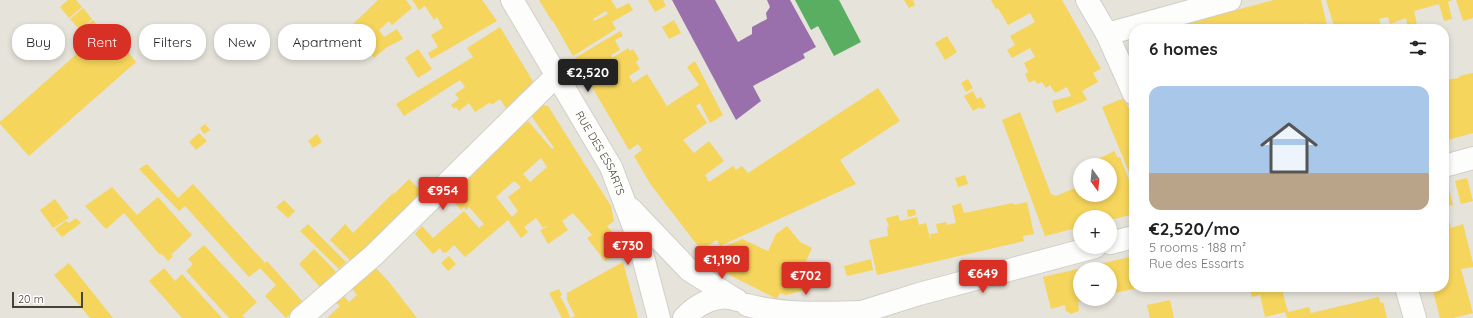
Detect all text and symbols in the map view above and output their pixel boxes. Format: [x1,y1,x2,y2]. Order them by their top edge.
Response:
chip: Buy [12,24,65,60]
chip: Rent [73,24,131,60]
chip: Filters [139,24,206,60]
chip: New [214,24,270,60]
chip: Apartment [278,24,376,60]
icon: filters [1407,37,1429,59]
text: 6 homes [1149,38,1218,59]
pin: €2,520 [555,59,621,93]
text: €2,520 [567,64,609,80]
street label: RUE DES ESSARTS [572,108,628,197]
icon: home [1253,112,1325,184]
north arrow [1073,158,1117,202]
map controls [1073,158,1117,306]
pin: €954 [419,177,467,211]
text: €954 [428,182,458,198]
button: + [1073,210,1117,254]
text: €2,520/mo [1149,218,1240,239]
pin: €730 [604,232,652,266]
text: €730 [613,237,643,253]
text: 5 rooms · 188 m² [1149,239,1246,255]
pin: €1,190 [689,246,755,280]
text: €1,190 [704,251,740,267]
text: Rue des Essarts [1149,255,1244,271]
pin: €649 [959,260,1007,294]
pin: €702 [782,262,830,296]
button: − [1073,262,1117,306]
text: €649 [968,265,998,281]
text: €702 [791,267,821,283]
scale bar [12,290,83,309]
text: 20 m [18,292,44,306]

